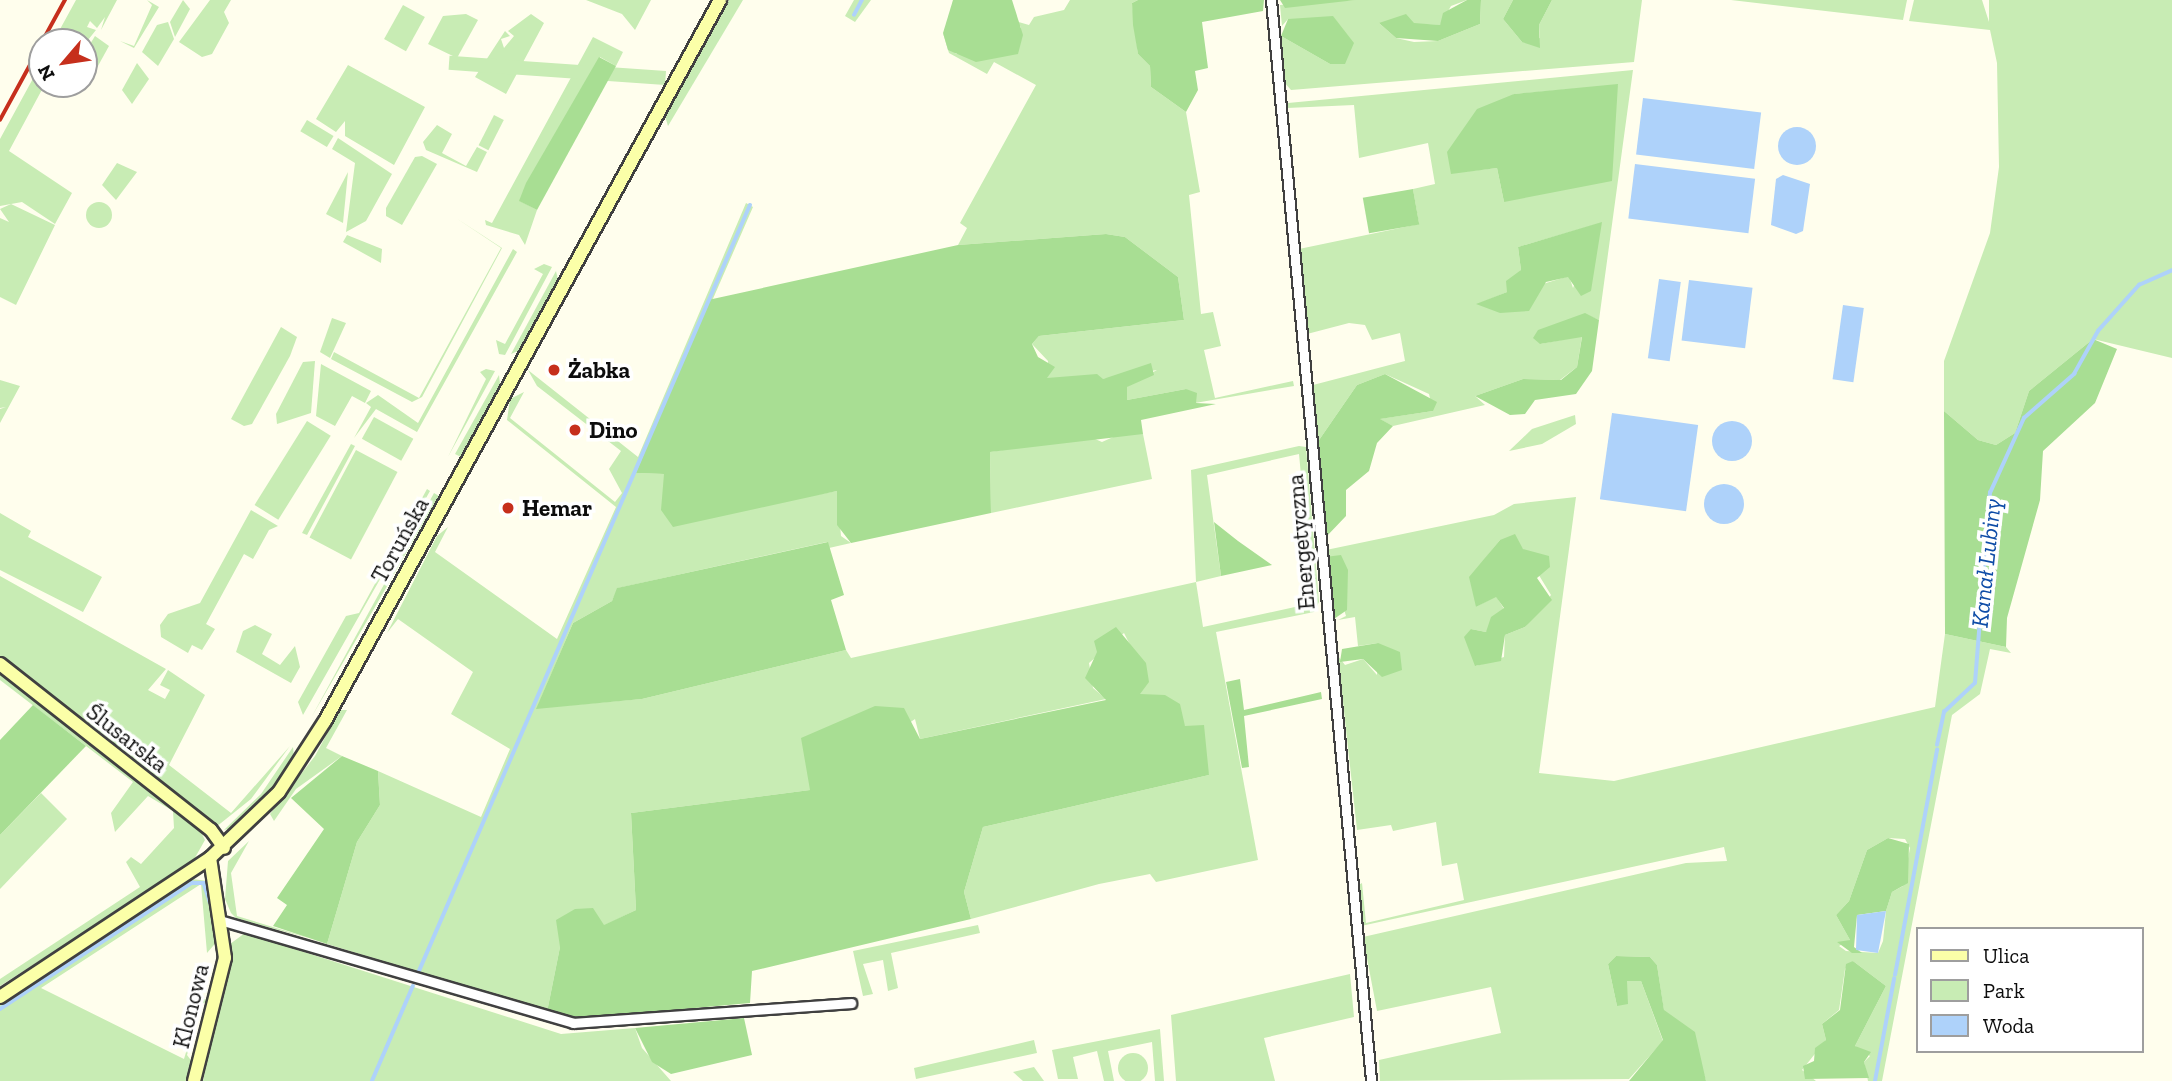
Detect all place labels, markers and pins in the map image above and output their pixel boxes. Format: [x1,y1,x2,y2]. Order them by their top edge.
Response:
place label: Żabka [568,356,630,384]
marker: Żabka [546,362,562,378]
place label: Dino [589,416,638,444]
marker: Dino [567,422,583,438]
place label: Hemar [522,494,592,522]
marker: Hemar [500,500,516,516]

